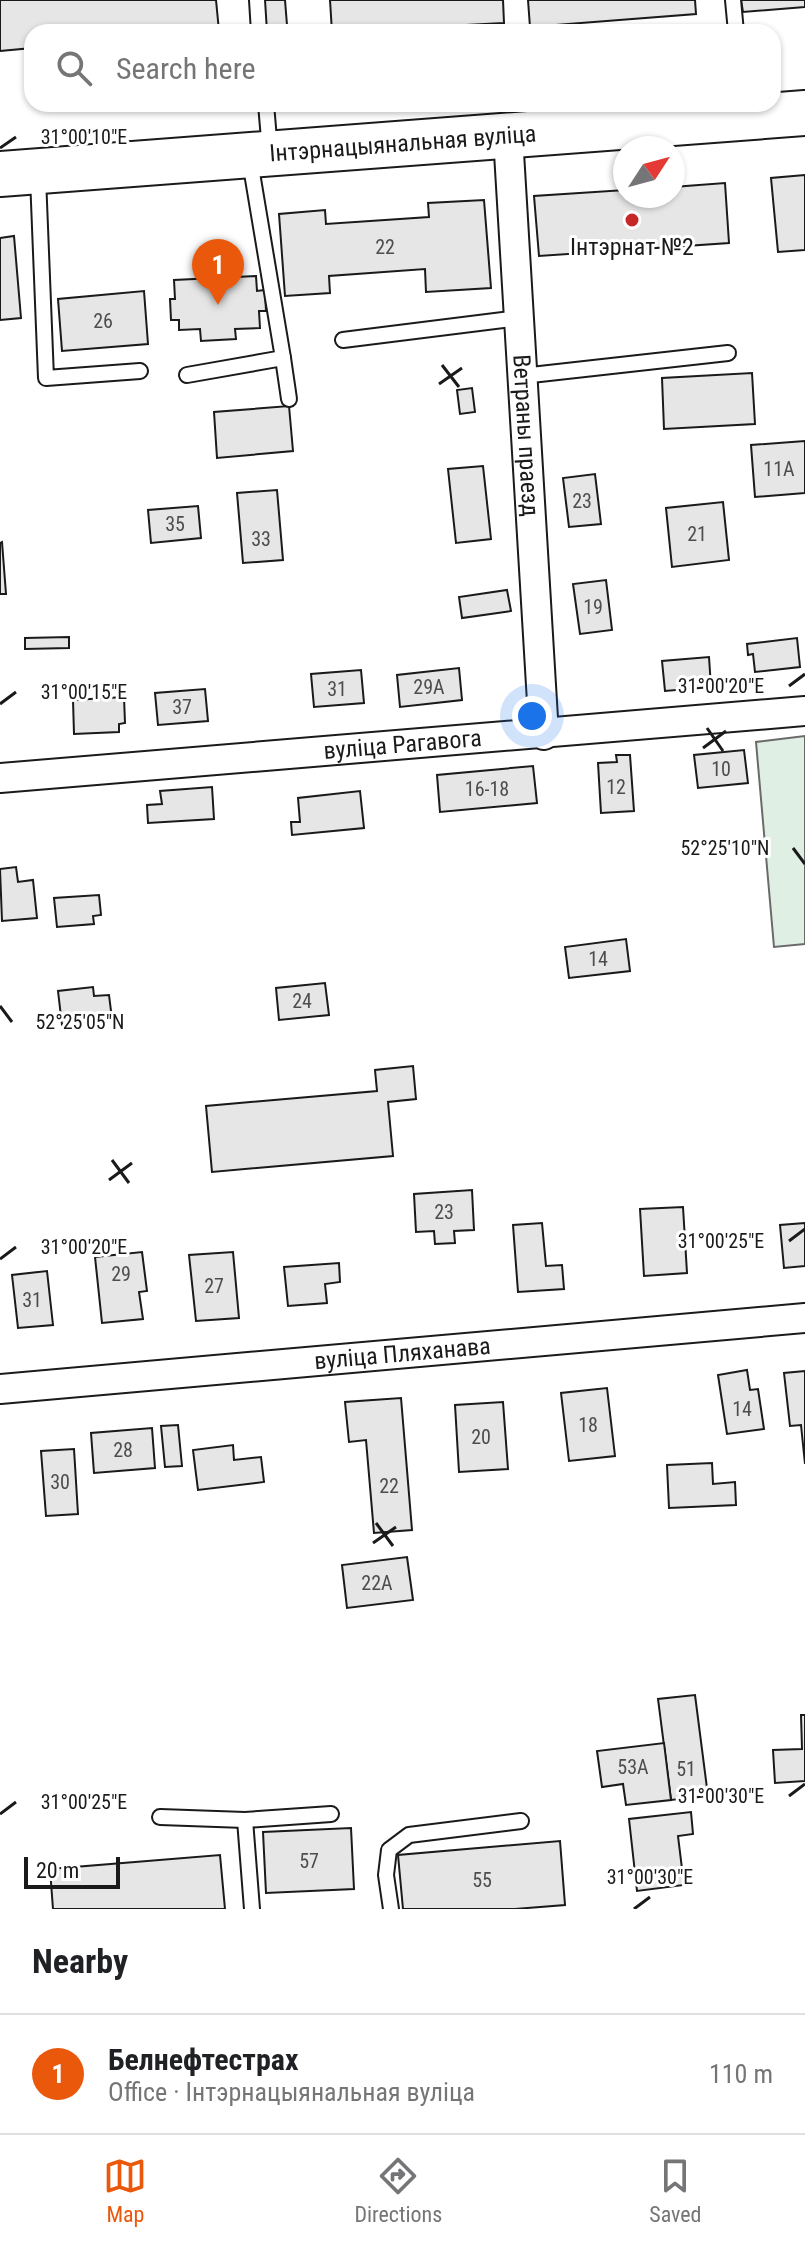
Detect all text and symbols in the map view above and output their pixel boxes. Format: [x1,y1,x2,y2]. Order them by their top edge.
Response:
search box [24,24,781,112]
icon: search [52,46,96,90]
text: Search here [116,51,256,86]
street label: Інтэрнацыянальная вуліца [268,119,537,168]
text: 31°00'10"E [41,125,127,149]
north arrow [613,136,685,208]
marker: Інтэрнат №2 [623,211,641,229]
place label: Інтэрнат №2 [570,233,694,261]
house number: 22 [375,235,395,259]
pin: 1 [192,239,244,305]
house number: 26 [93,309,113,333]
street label: Ветраны праезд [507,354,545,517]
house number: 11А [763,457,795,481]
house number: 23 [572,489,592,513]
house number: 35 [165,512,185,536]
house number: 21 [687,522,707,546]
house number: 33 [251,527,271,551]
house number: 19 [583,595,603,619]
text: 31°00'20"E [678,674,764,698]
house number: 29А [413,675,445,699]
house number: 31 [327,677,347,701]
text: 31°00'15"E [41,680,127,704]
house number: 37 [172,695,192,719]
your location [512,696,552,736]
street label: вуліца Рагавога [322,724,483,765]
house number: 10 [711,757,731,781]
house number: 12 [606,775,626,799]
house number: 16-18 [465,777,509,801]
text: 52°25'10"N [680,836,770,860]
house number: 14 [588,947,608,971]
house number: 24 [292,989,312,1013]
text: 52°25'05"N [35,1010,125,1034]
house number: 23 [434,1200,454,1224]
text: 31°00'25"E [678,1229,764,1253]
text: 31°00'20"E [41,1235,127,1259]
house number: 29 [111,1262,131,1286]
house number: 27 [204,1274,224,1298]
house number: 31 [22,1288,42,1312]
street label: вуліца Пляханава [313,1332,492,1375]
house number: 14 [732,1397,752,1421]
house number: 18 [578,1413,598,1437]
house number: 20 [471,1425,491,1449]
house number: 28 [113,1438,133,1462]
house number: 30 [50,1470,70,1494]
house number: 22 [379,1474,399,1498]
house number: 22А [361,1571,393,1595]
house number: 53А [617,1755,649,1779]
house number: 51 [676,1757,696,1781]
text: 31°00'30"E [678,1784,764,1808]
text: 31°00'25"E [41,1790,127,1814]
house number: 57 [299,1849,319,1873]
scale bar [24,1853,120,1889]
text: 20 m [36,1858,79,1883]
text: 31°00'30"E [607,1865,693,1889]
house number: 55 [472,1868,492,1892]
text: Nearby [32,1941,128,1981]
text: Белнефтестрах [108,2042,298,2077]
text: 1 [51,2059,65,2089]
text: 110 m [709,2059,773,2089]
text: Office · Інтэрнацыянальная вуліца [108,2077,475,2107]
tab: Map [103,2154,147,2227]
tab: Directions [354,2154,442,2227]
tab: Saved [649,2154,702,2227]

